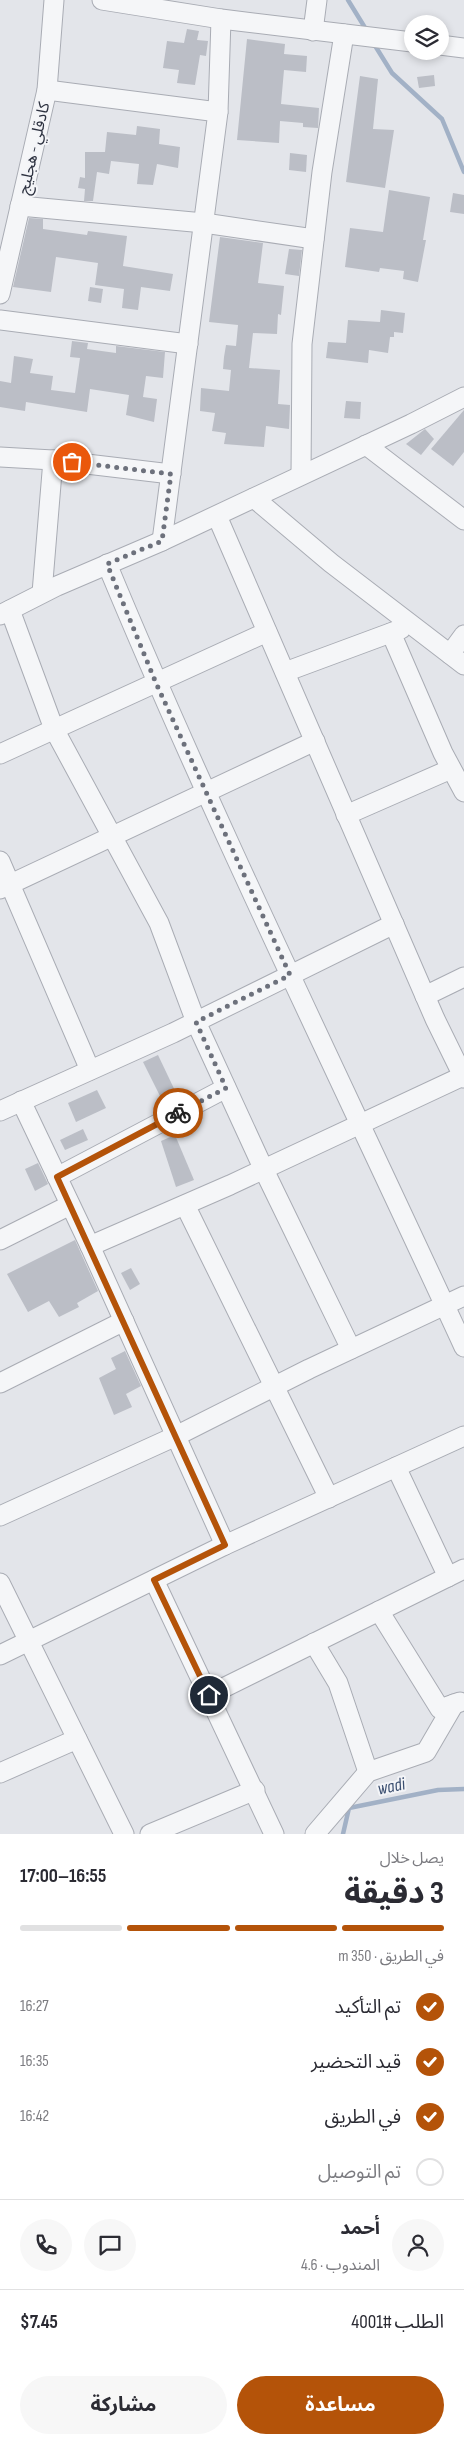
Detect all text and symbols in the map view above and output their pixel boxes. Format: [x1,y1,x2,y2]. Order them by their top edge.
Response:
map controls [404,15,449,60]
button: layers [404,15,449,60]
street label: كادقلي - هجليج [15,100,56,197]
pin [51,441,93,483]
icon: bag [58,448,86,476]
courier [153,1088,203,1138]
icon: bike [164,1099,192,1127]
pin [188,1674,230,1716]
icon: home [195,1681,223,1709]
water label: wadi [375,1773,408,1800]
text: يصل خلال [380,1849,444,1868]
text: 16:55–17:00 [20,1865,106,1888]
text: 3 دقيقة [344,1874,444,1913]
text: في الطريق · 350 m [338,1947,444,1966]
icon: check [416,1993,444,2021]
text: تم التأكيد [335,1996,401,2019]
text: 16:27 [20,1997,49,2016]
icon: check [416,2048,444,2076]
text: قيد التحضير [311,2051,401,2074]
text: 16:35 [20,2052,49,2071]
icon: check [416,2103,444,2131]
text: في الطريق [325,2106,401,2129]
text: 16:42 [20,2107,49,2126]
text: تم التوصيل [318,2161,401,2184]
text: أحمد [340,2217,380,2240]
button: phone [20,2219,72,2271]
button: chat [84,2219,136,2271]
button: person [392,2219,444,2271]
text: المندوب · 4.6 [301,2256,380,2275]
text: $7.45 [20,2311,58,2334]
text: الطلب #4001 [351,2311,444,2334]
button: مشاركة [20,2376,227,2434]
button: مساعدة [237,2376,444,2434]

